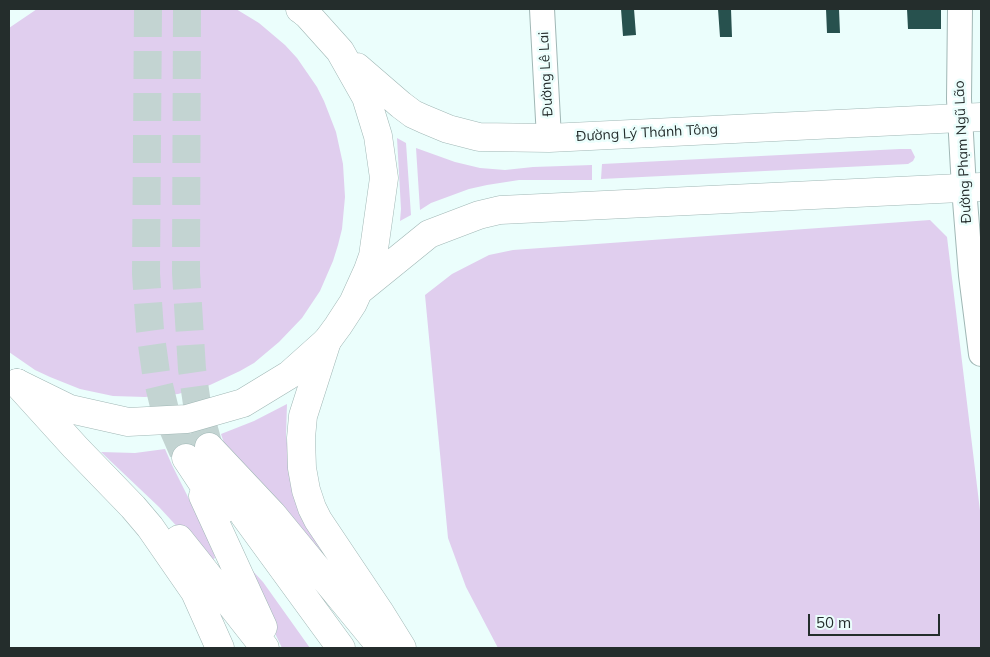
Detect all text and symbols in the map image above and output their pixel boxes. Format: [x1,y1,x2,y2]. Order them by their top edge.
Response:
street label: Đường Lê Lai [535,31,557,117]
street label: Đường Phạm Ngũ Lão [951,80,975,224]
street label: Đường Lý Thánh Tông [576,121,718,145]
scale bar [810,604,942,636]
text: 50 m [816,613,851,632]

